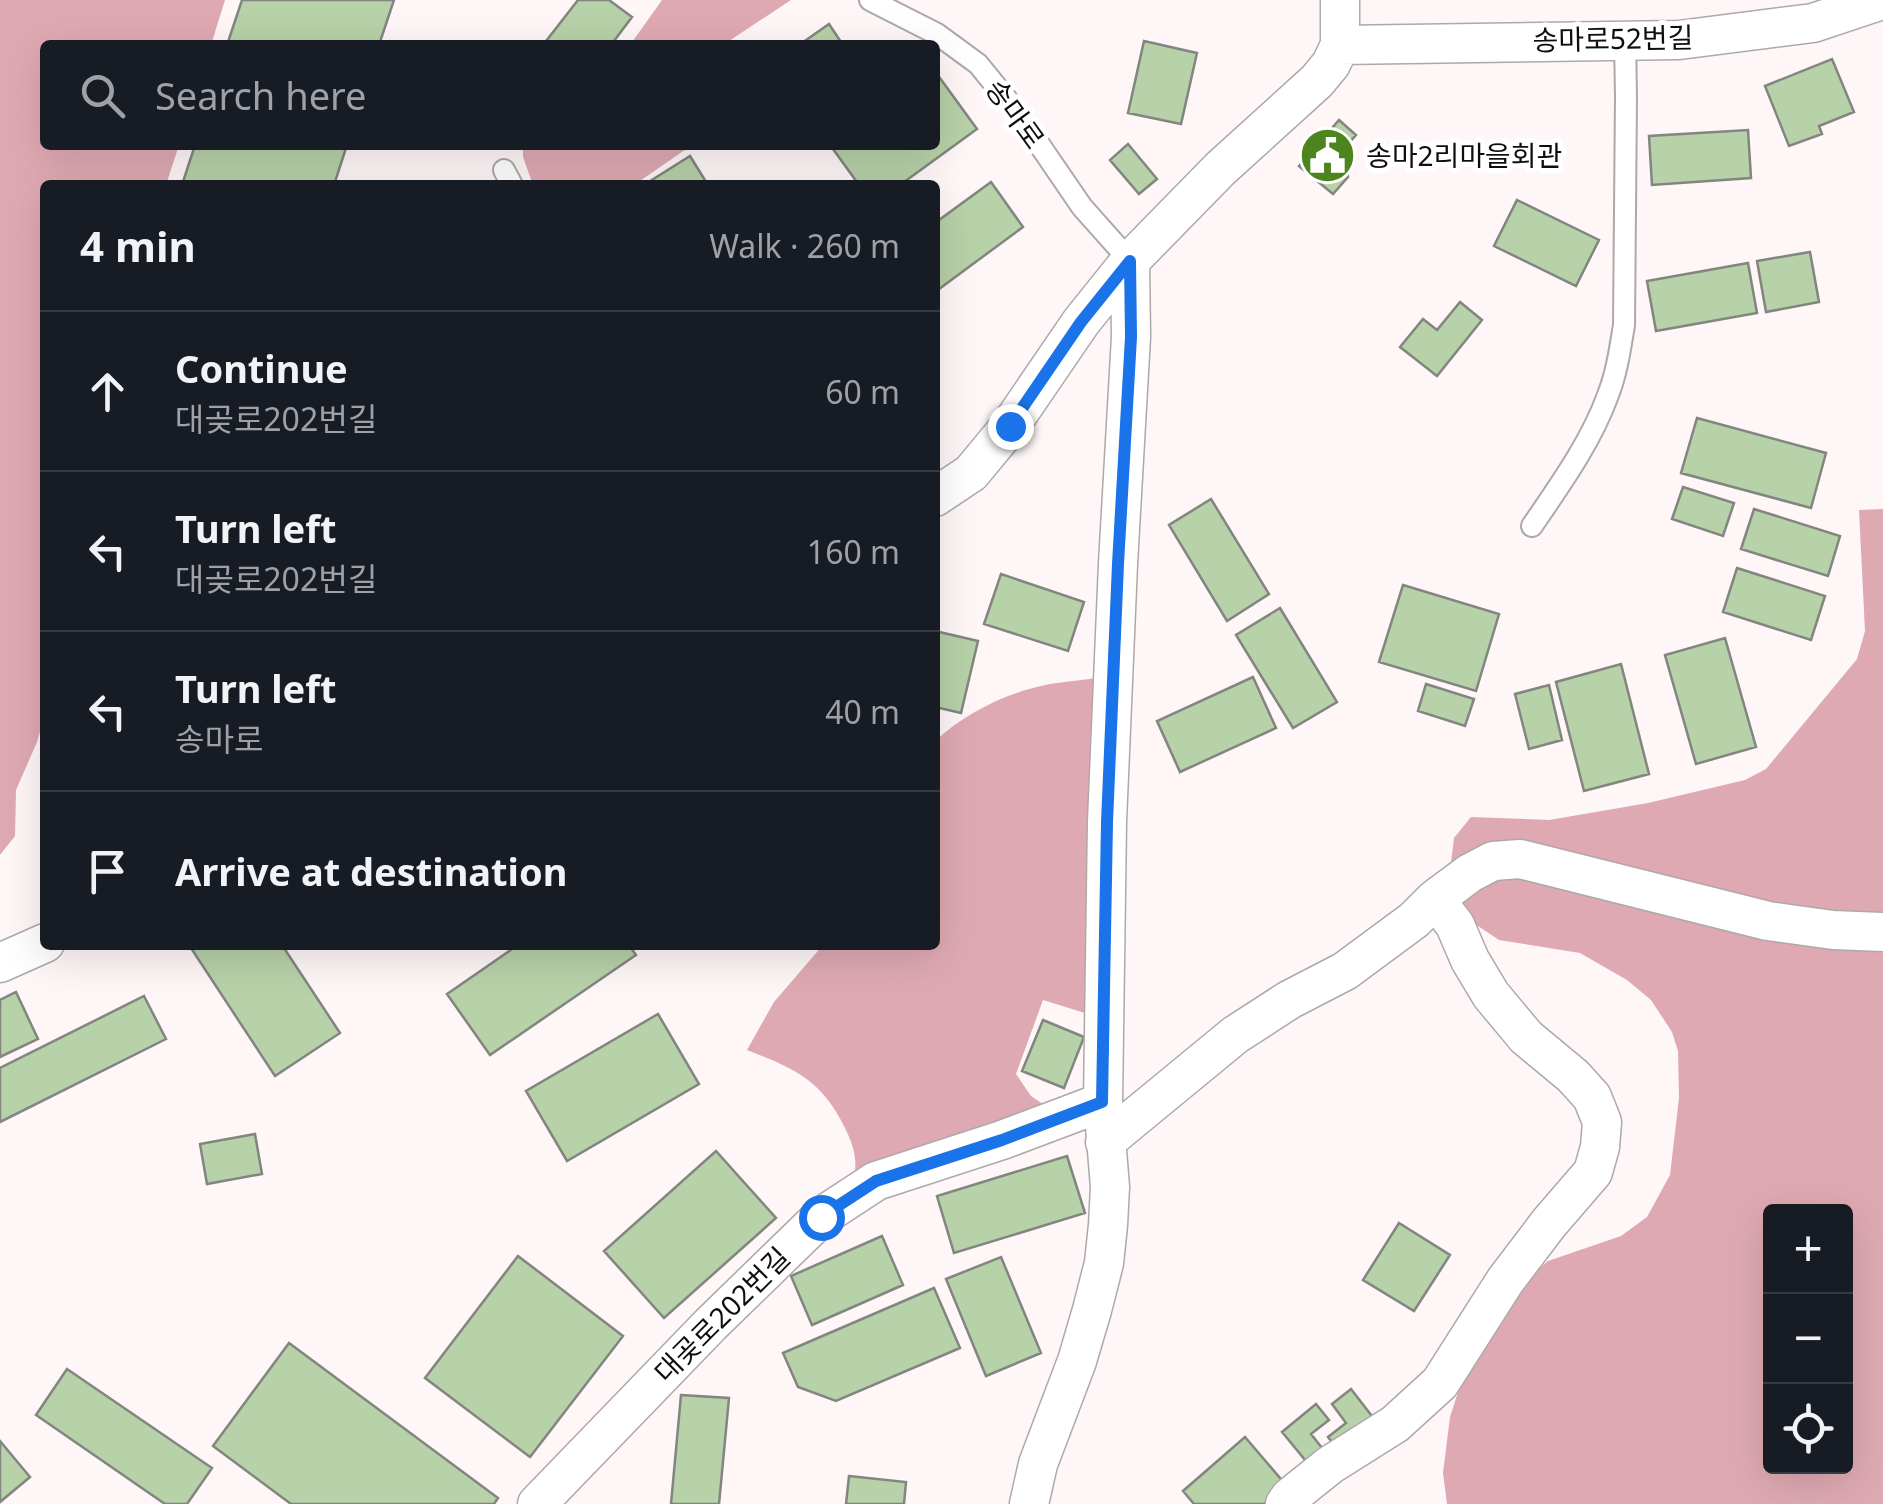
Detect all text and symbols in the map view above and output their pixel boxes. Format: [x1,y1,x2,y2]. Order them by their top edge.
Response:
street label: 송마로52번길 [1532,18,1694,58]
search box [40,40,940,150]
icon: search [75,68,130,123]
text: Search here [155,69,366,121]
street label: 송마로 [978,71,1054,156]
public building icon: 송마2리마을회관 [1297,126,1357,186]
place label: 송마2리마을회관 [1366,136,1562,174]
text: 4 min [80,217,196,274]
text: Walk · 260 m [709,224,900,267]
text: Continue [175,342,348,394]
icon: ahead [80,364,135,419]
text: 60 m [825,370,900,413]
text: 대곶로202번길 [175,397,377,440]
route end [988,404,1034,450]
text: Turn left [175,502,337,554]
icon: left [80,524,135,579]
text: 160 m [807,530,900,573]
text: 대곶로202번길 [175,557,377,600]
text: Turn left [175,662,337,714]
icon: left [80,684,135,739]
text: 40 m [825,690,900,733]
text: 송마로 [175,717,263,760]
icon: arrive [80,844,135,899]
text: Arrive at destination [175,845,567,897]
route start [799,1195,845,1241]
map controls [1763,1204,1853,1474]
button: + [1763,1204,1853,1294]
street label: 대곶로202번길 [645,1238,797,1390]
button: − [1763,1294,1853,1384]
button: locate [1763,1384,1853,1474]

